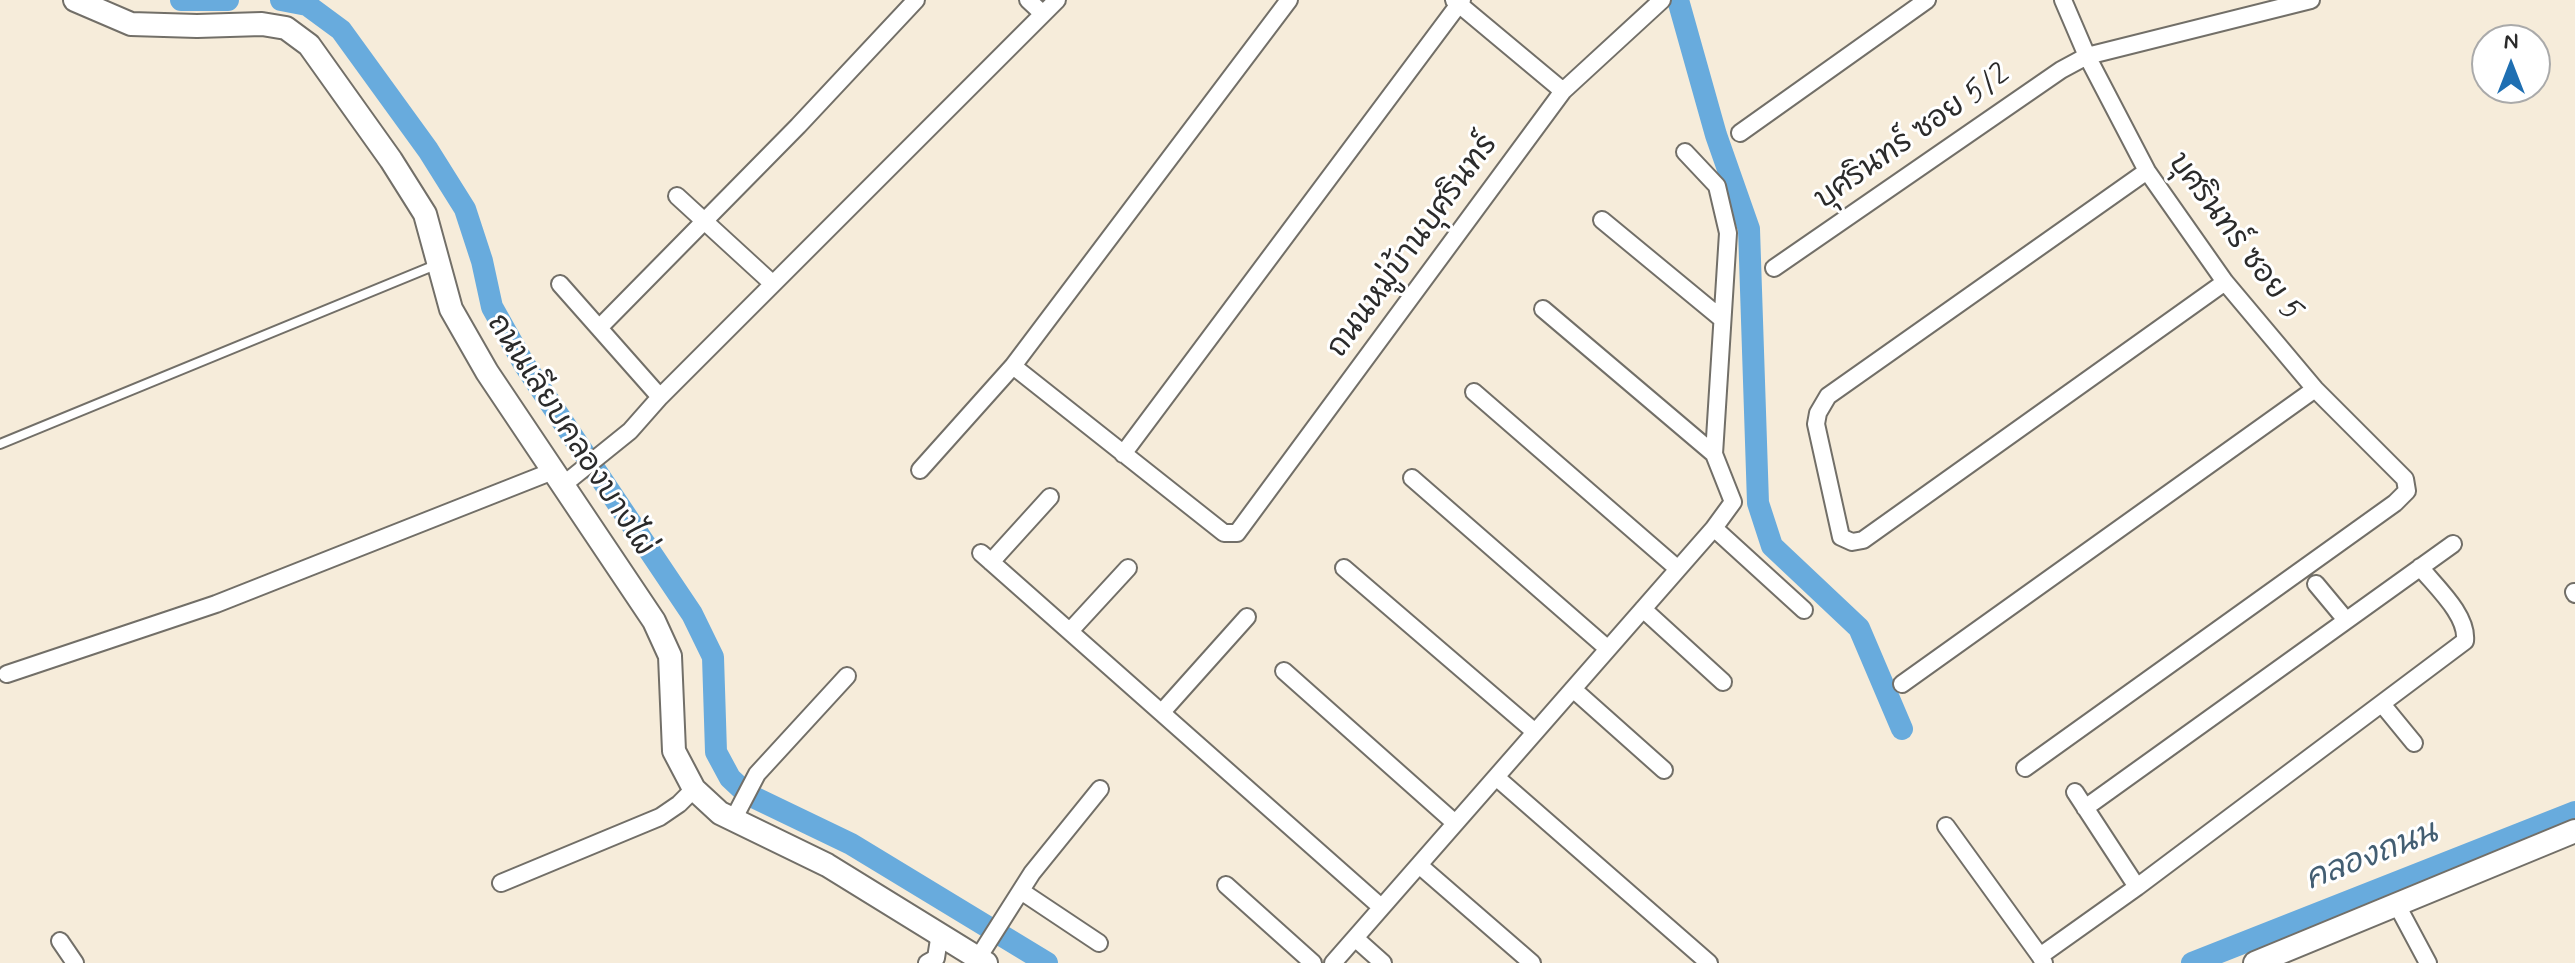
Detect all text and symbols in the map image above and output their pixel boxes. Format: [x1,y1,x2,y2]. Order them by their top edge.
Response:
north arrow [2471,24,2551,104]
text: N [2504,28,2518,56]
street label: บุศรินทร์ ซอย 5/2 [1809,57,2017,219]
street label: ถนนหมู่บ้านบุศรินทร์ [1321,129,1507,365]
street label: บุศรินทร์ ซอย 5 [2159,147,2309,329]
street label: ถนนเลียบคลองบางไผ่ [477,308,661,564]
water label: คลองถนน [2301,815,2443,901]

